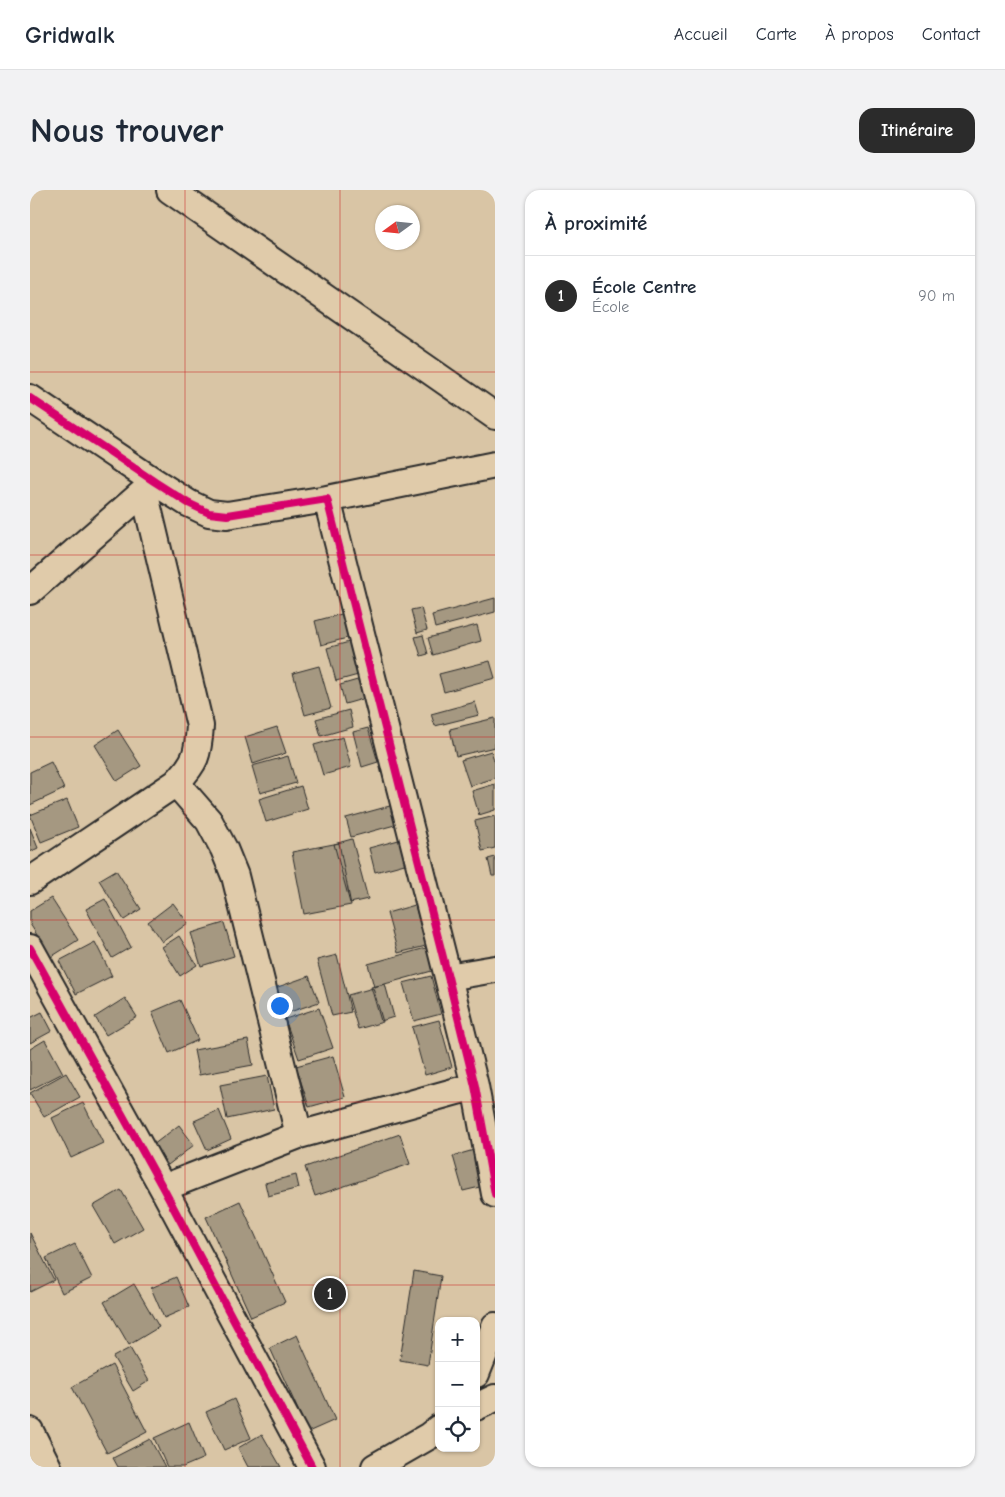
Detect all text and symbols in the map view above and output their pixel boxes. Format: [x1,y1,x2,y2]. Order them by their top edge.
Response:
text: Gridwalk [25,21,114,49]
text: Accueil [674,24,728,45]
text: Carte [756,24,797,45]
text: À propos [825,24,894,45]
text: Contact [922,24,980,45]
button: Itinéraire [859,108,975,153]
text: Nous trouver [30,110,223,151]
north arrow [375,205,420,250]
text: À proximité [545,211,647,235]
text: École Centre [592,276,696,298]
text: 1 [558,287,564,305]
text: 90 m [918,287,955,305]
text: École [592,298,629,316]
your location [267,993,293,1019]
pin: 1 [314,1275,346,1313]
map controls [435,1317,480,1452]
button: + [435,1317,480,1362]
button: − [435,1362,480,1407]
button: locate [435,1407,480,1452]

